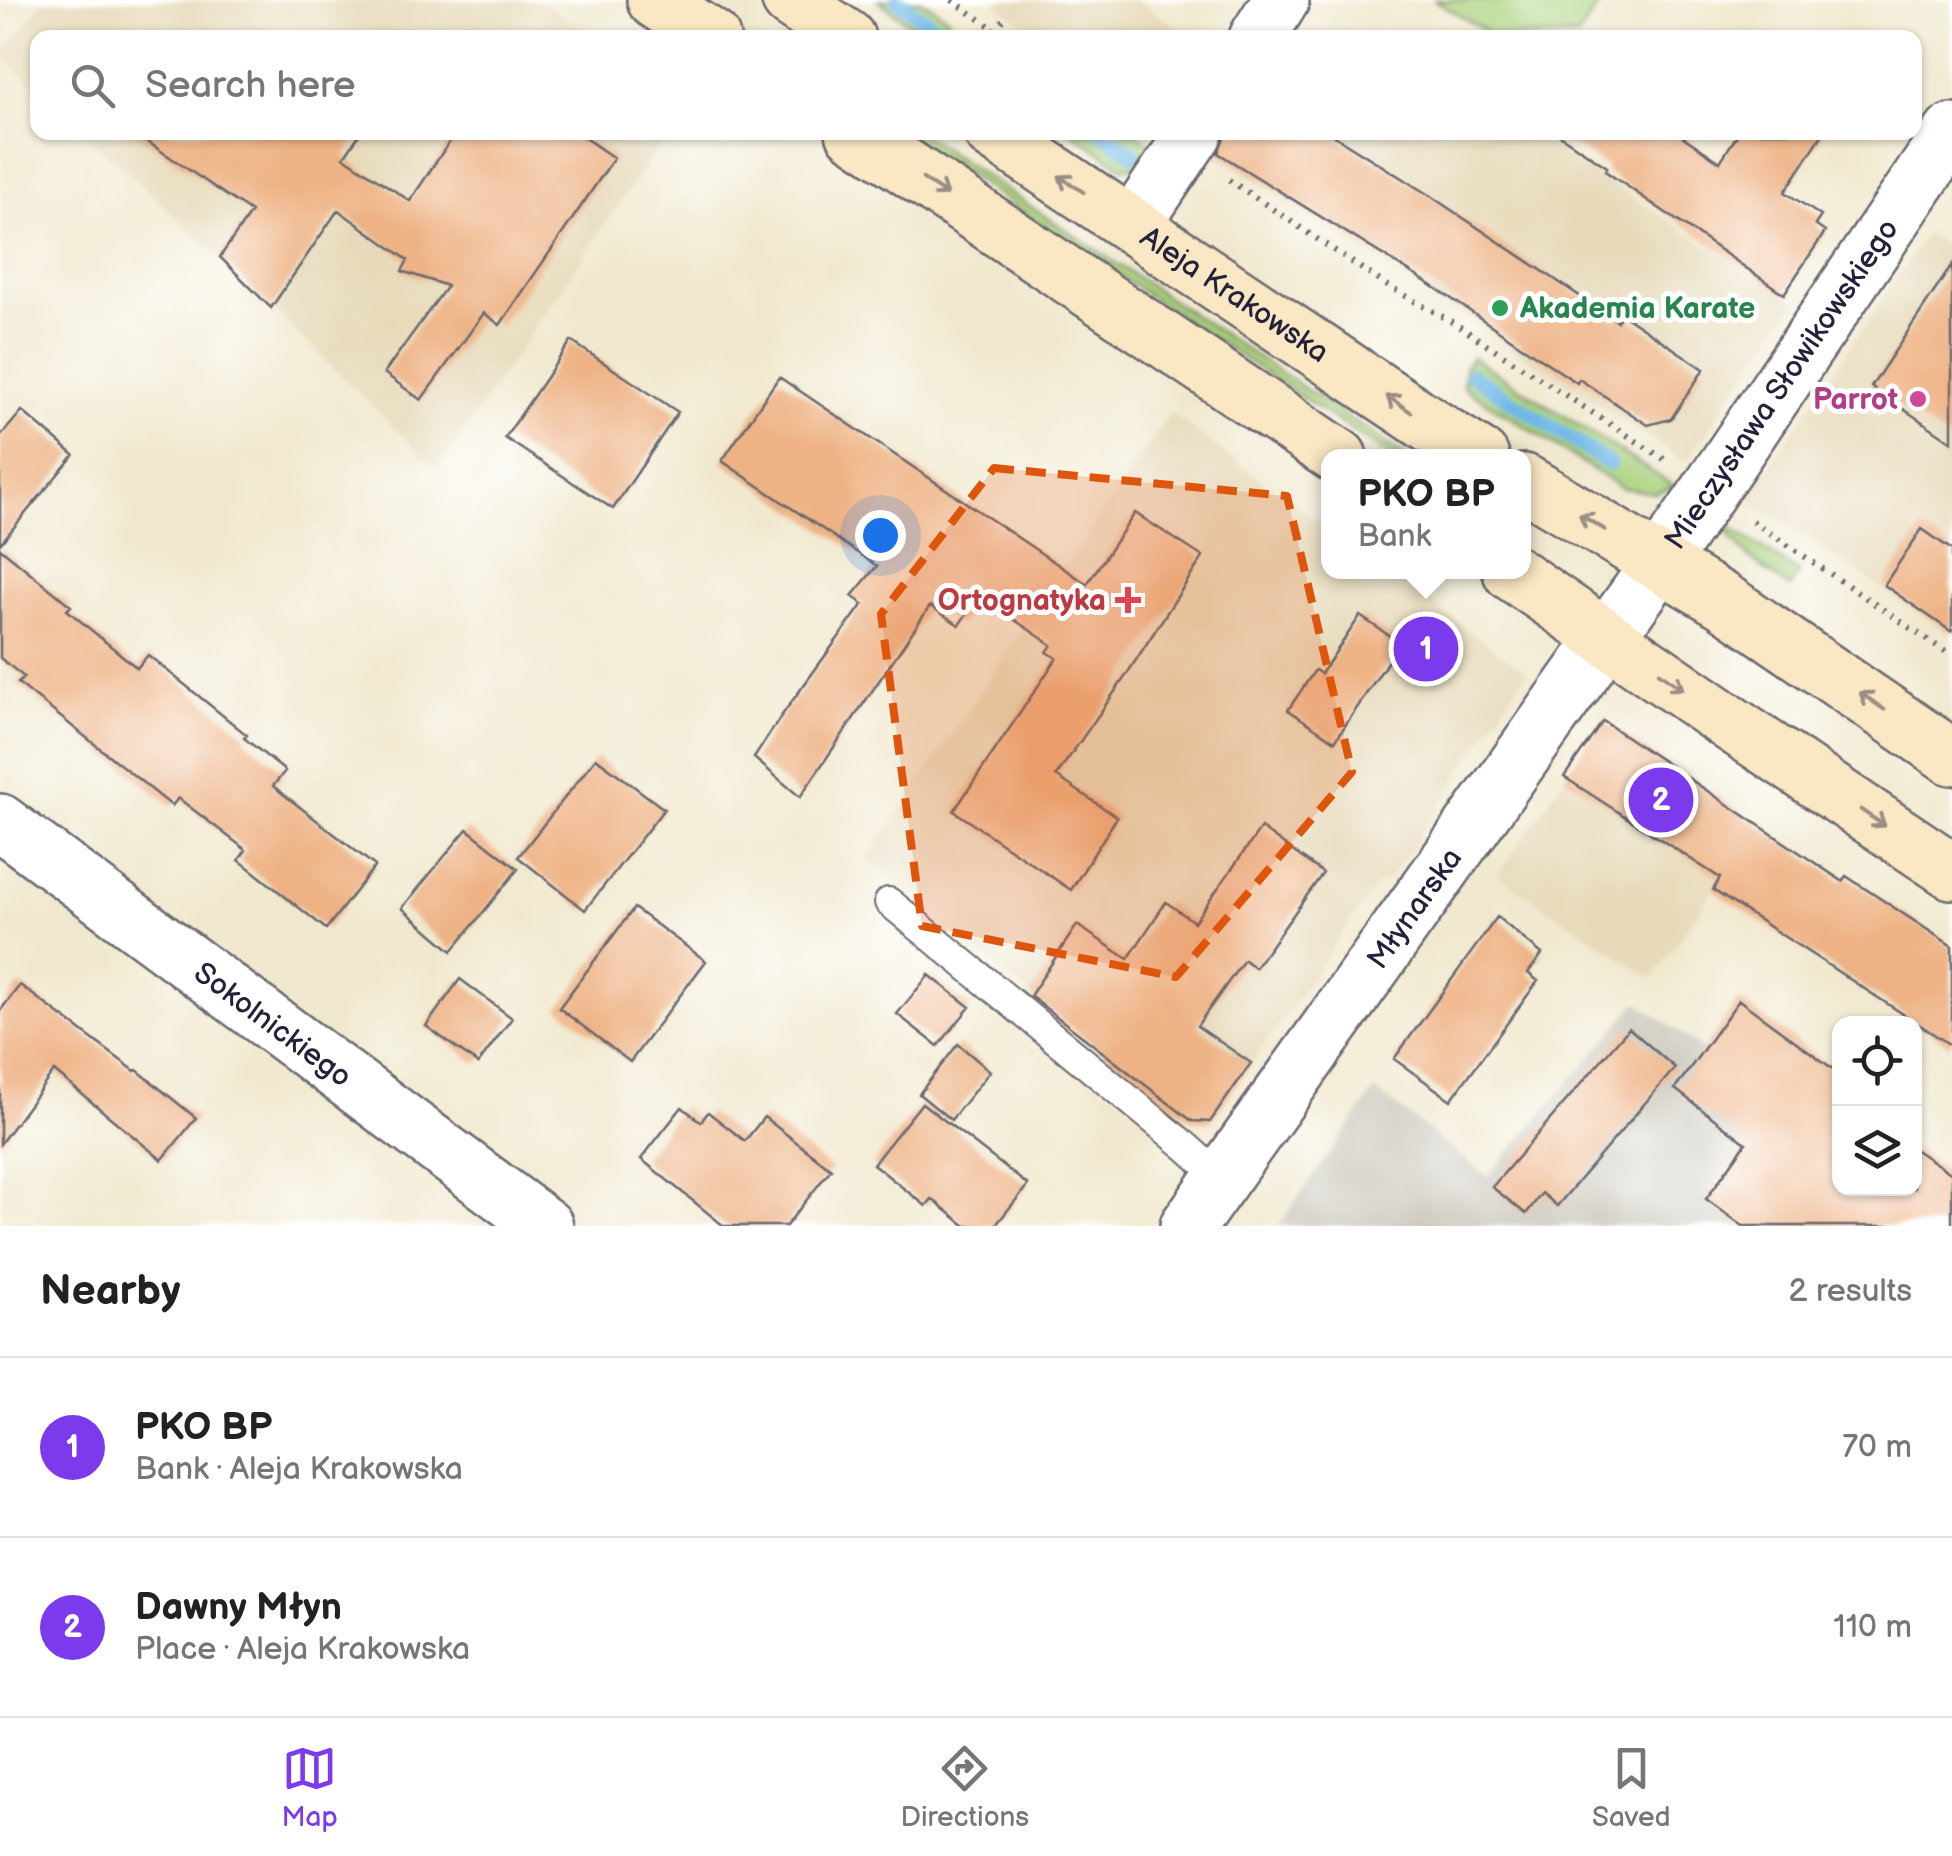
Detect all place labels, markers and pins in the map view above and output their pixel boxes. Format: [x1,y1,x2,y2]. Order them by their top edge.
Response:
place label: Akademia Karate [1519,291,1755,327]
marker: Akademia Karate [1489,297,1511,319]
place label: Parrot [1813,382,1898,418]
marker: Parrot [1907,388,1929,410]
place label: Ortognatyka [938,583,1106,619]
marker: Ortognatyka [1115,587,1141,613]
pin: 1 [1394,612,1458,686]
pin: 2 [1628,762,1694,838]

